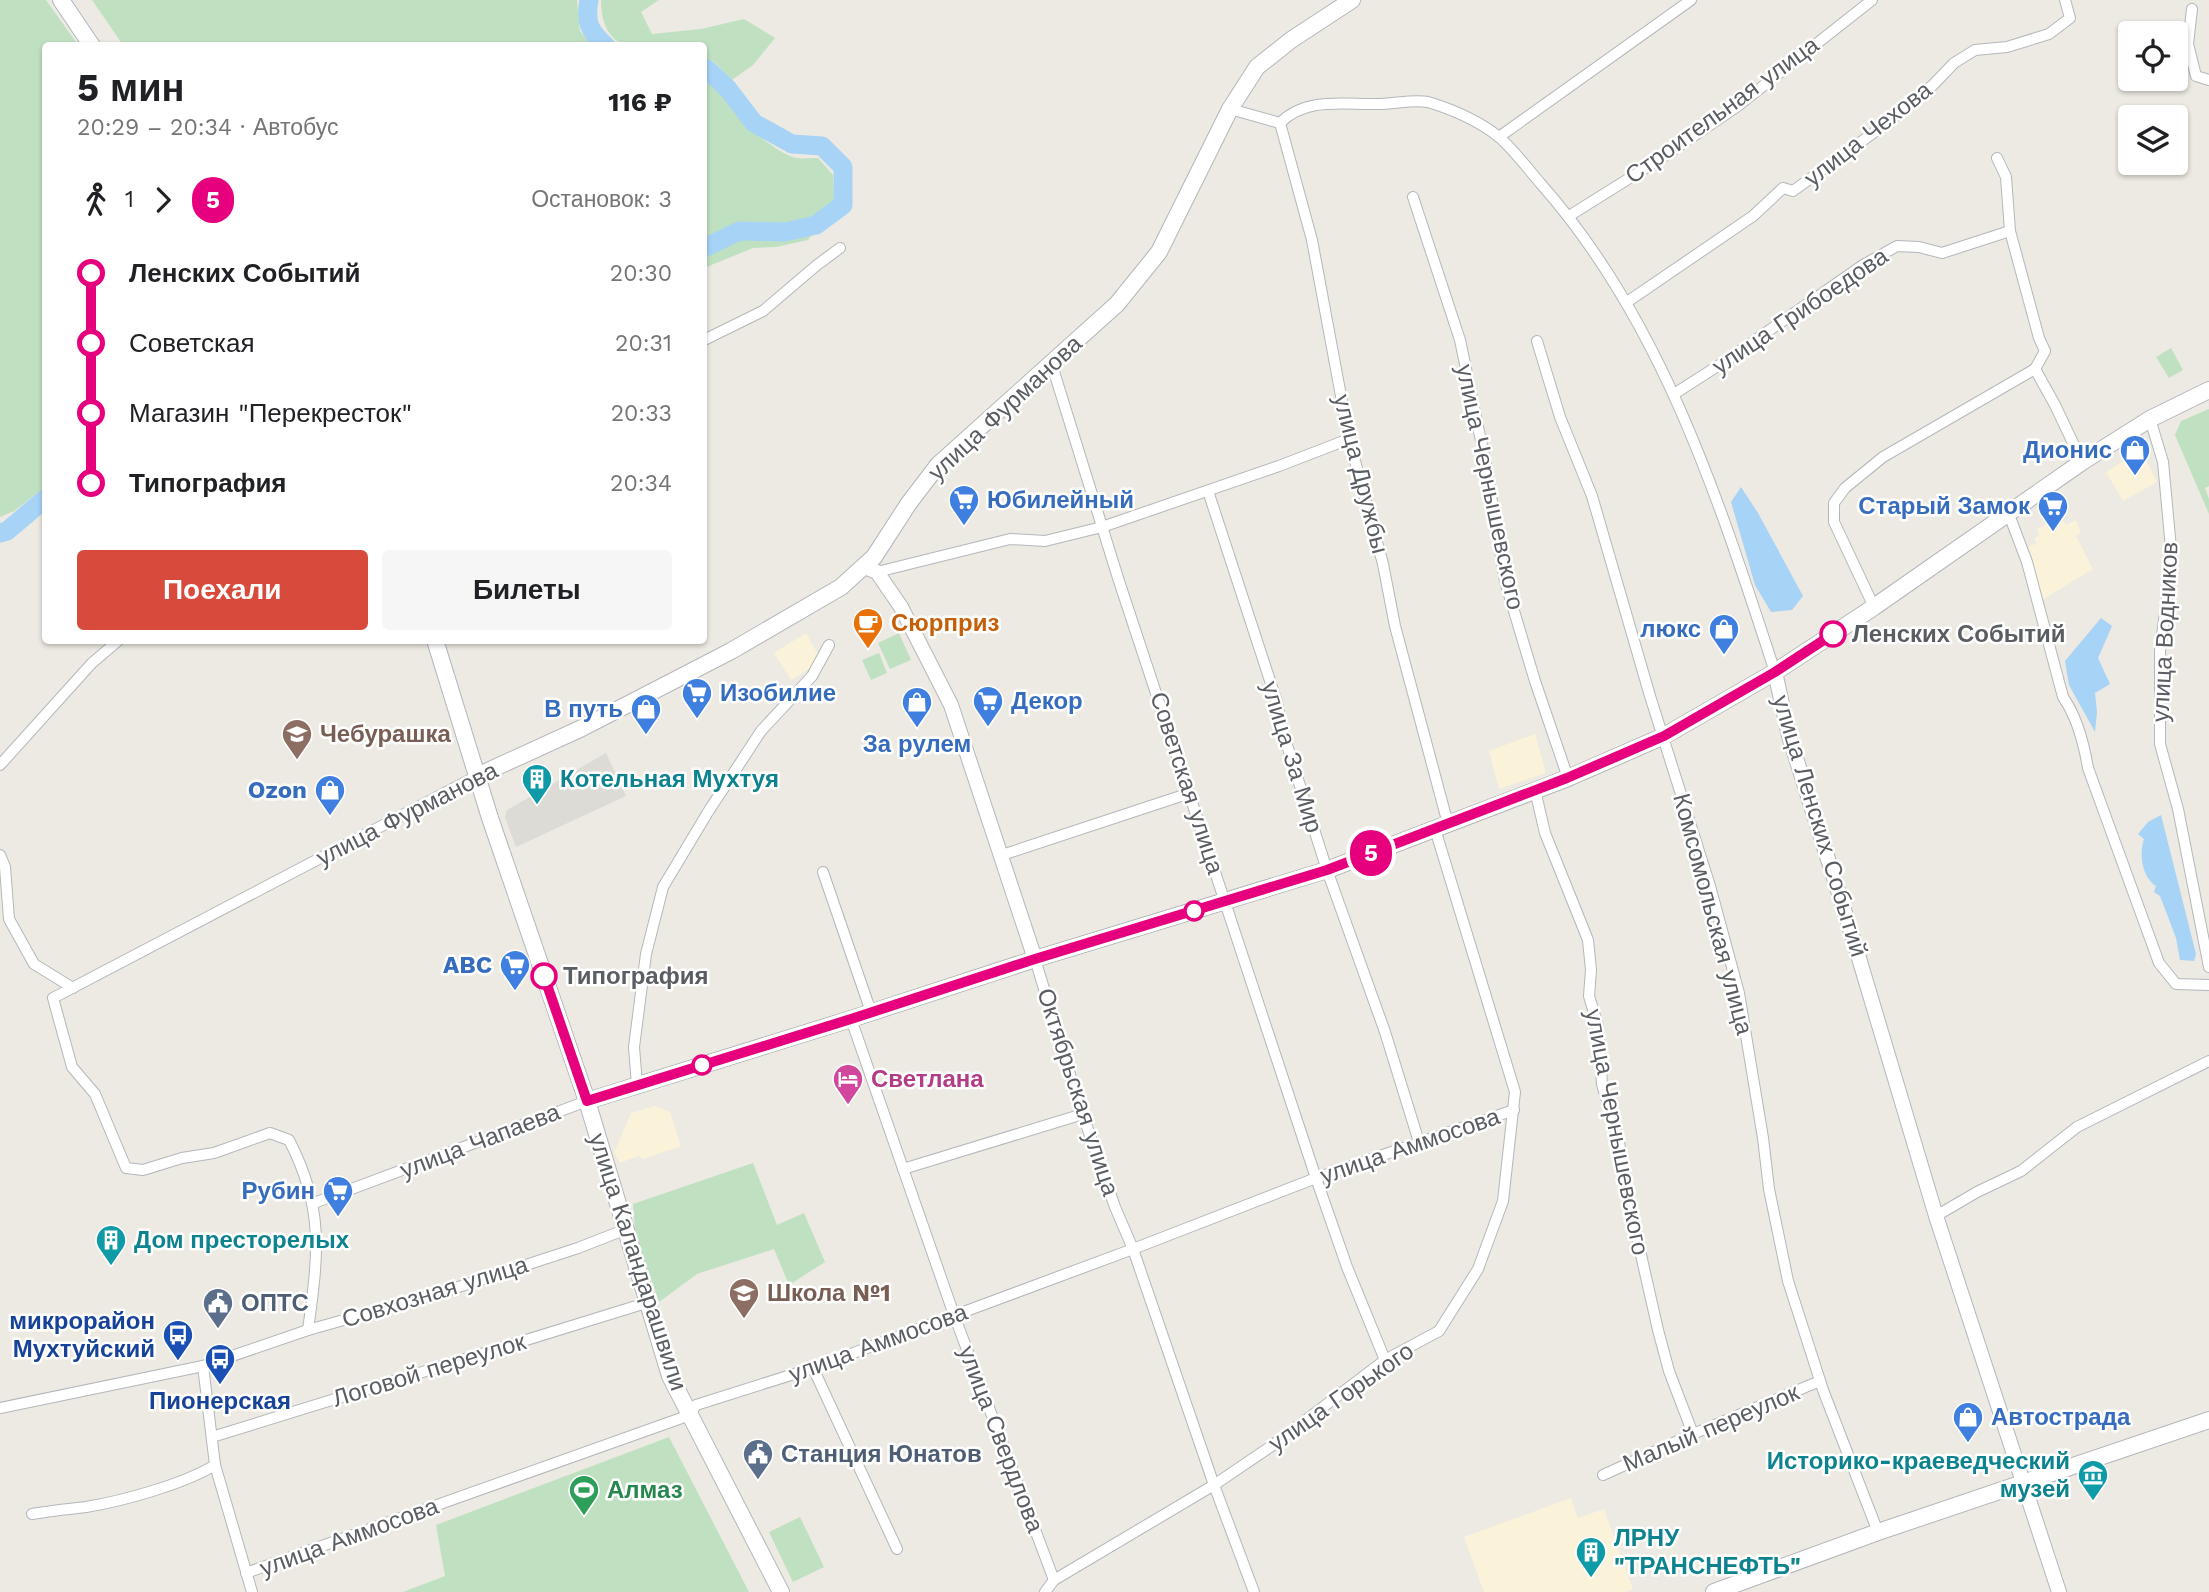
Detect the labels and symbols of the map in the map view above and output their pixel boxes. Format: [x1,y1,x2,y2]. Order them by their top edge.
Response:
street label: Строительная улица [1620,30,1825,190]
street label: улица Чехова [1799,75,1938,192]
street label: улица Грибоедова [1707,242,1894,380]
street label: улица Фурманова [922,329,1088,486]
street label: улица Чернышевского [1450,362,1530,612]
street label: улица Дружбы [1328,391,1394,557]
shop icon: Дионис [2118,433,2152,477]
place label: Дионис [2023,436,2112,464]
supermarket icon: Юбилейный [947,483,981,527]
place label: Юбилейный [987,486,1134,514]
supermarket icon: Старый Замок [2036,489,2070,533]
place label: Старый Замок [1858,492,2031,520]
street label: улица Водников [2146,541,2184,723]
cafe icon: Сюрприз [851,606,885,650]
place label: Сюрприз [891,609,999,637]
shop icon: люкс [1707,612,1741,656]
place label: люкс [1640,615,1701,643]
place label: Ленских Событий [1852,620,2066,648]
marker: Ленских Событий [1820,621,1846,647]
supermarket icon: Изобилие [680,676,714,720]
street label: улица За Мир [1256,678,1328,836]
place label: Изобилие [720,679,836,707]
supermarket icon: Декор [971,684,1005,728]
shop icon: За рулем [900,685,934,729]
place label: Декор [1011,687,1083,715]
street label: Советская улица [1144,688,1230,878]
shop icon: В путь [629,692,663,736]
street label: улица Ленских Событий [1767,692,1873,960]
place label: В путь [544,695,623,723]
school or university icon: Чебурашка [280,717,314,761]
place label: Чебурашка [320,720,451,748]
place label: За рулем [863,730,971,758]
street label: улица Фурманова [312,756,503,872]
building icon: Котельная Мухтуя [520,762,554,806]
place label: Котельная Мухтуя [560,765,779,793]
shop icon: Ozon [313,773,347,817]
place label: Ozon [248,776,307,804]
street label: Комсомольская улица [1667,790,1759,1038]
line badge: 5 [1348,830,1394,876]
unlabelled marker [1184,901,1204,921]
supermarket icon: ABC [498,948,532,992]
place label: ABC [443,951,492,979]
place label: Типография [563,962,708,990]
marker: Типография [531,963,557,989]
street label: Октябрьская улица [1031,985,1125,1200]
street label: улица Чернышевского [1579,1007,1655,1257]
unlabelled marker [692,1055,712,1075]
hotel icon: Светлана [831,1062,865,1106]
place label: Светлана [871,1065,984,1093]
street label: улица Чапаева [396,1097,565,1184]
street label: улица Аммосова [1317,1102,1504,1190]
street label: улица Каландарашвили [583,1130,693,1394]
supermarket icon: Рубин [321,1174,355,1218]
place label: Рубин [242,1177,315,1205]
building icon: Дом престорелых [94,1223,128,1267]
place label: Дом престорелых [134,1226,350,1254]
street label: Совхозная улица [339,1250,532,1334]
school or university icon: Школа №1 [727,1276,761,1320]
place label: Школа №1 [767,1279,891,1307]
public building icon: ОПТС [201,1286,235,1330]
place label: ОПТС [241,1289,309,1317]
street label: улица Аммосова [785,1297,972,1388]
place label: микрорайон Мухтуйский [9,1307,155,1363]
bus stop icon: микрорайон Мухтуйский [161,1318,195,1362]
street label: Логовой переулок [329,1327,529,1413]
street label: улица Горького [1263,1337,1419,1457]
bus stop icon: Пионерская [203,1342,237,1386]
street label: улица Свердлова [953,1342,1050,1537]
street label: Малый переулок [1619,1378,1804,1478]
place label: Пионерская [149,1387,291,1415]
shop icon: Автострада [1951,1400,1985,1444]
place label: Автострада [1991,1403,2131,1431]
public building icon: Станция Юнатов [741,1437,775,1481]
place label: Станция Юнатов [781,1440,982,1468]
place label: Историко-краеведческий музей [1767,1447,2070,1503]
museum icon: Историко-краеведческий музей [2076,1458,2110,1502]
sports icon: Алмаз [567,1473,601,1517]
place label: Алмаз [607,1476,683,1504]
street label: улица Аммосова [256,1491,443,1582]
place label: ЛРНУ "ТРАНСНЕФТЬ" [1614,1524,1801,1580]
building icon: ЛРНУ "ТРАНСНЕФТЬ" [1574,1535,1608,1579]

